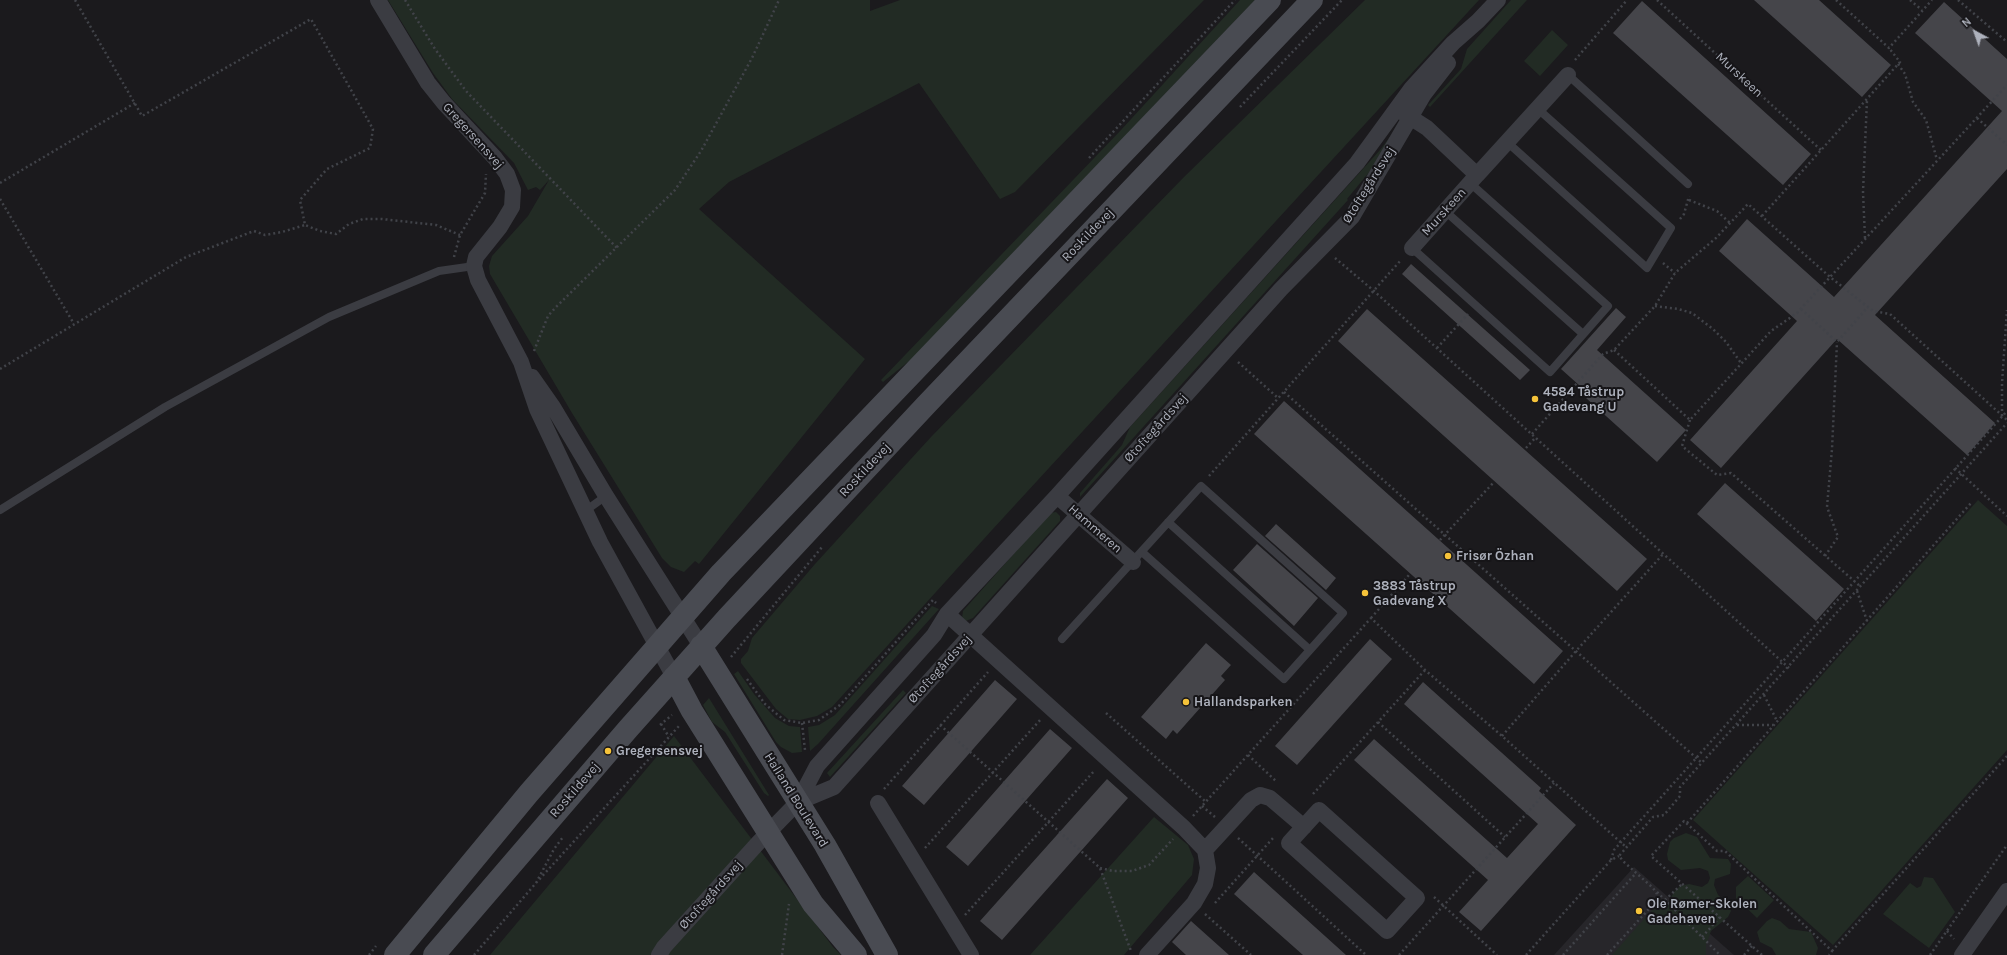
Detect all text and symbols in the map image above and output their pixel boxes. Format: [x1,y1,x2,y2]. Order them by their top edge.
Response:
north arrow [1955,12,1995,52]
text: N [1960,15,1974,30]
street label: Murskeen [1712,49,1766,101]
street label: Gregersensvej [439,100,507,172]
street label: Øtoftegårdsvej [1339,144,1399,226]
street label: Murskeen [1418,185,1470,239]
street label: Roskildevej [1059,205,1117,265]
place label: 4584 Tåstrup Gadevang U [1543,384,1624,415]
street label: Øtoftegårdsvej [1121,390,1191,466]
marker: 4584 Tåstrup Gadevang U [1530,394,1540,404]
street label: Roskildevej [836,440,894,500]
street label: Hammeren [1065,501,1125,557]
place label: Frisør Özhan [1456,548,1534,564]
marker: Frisør Özhan [1443,551,1453,561]
place label: 3883 Tåstrup Gadevang X [1373,578,1456,609]
marker: 3883 Tåstrup Gadevang X [1360,588,1370,598]
street label: Øtoftegårdsvej [905,631,975,707]
place label: Hallandsparken [1194,694,1293,710]
marker: Hallandsparken [1181,697,1191,707]
place label: Gregersensvej [616,743,703,759]
marker: Gregersensvej [603,746,613,756]
street label: Halland Boulevard [761,750,831,850]
street label: Roskildevej [547,759,603,821]
street label: Øtoftegårdsvej [676,857,746,933]
place label: Ole Rømer-Skolen Gadehaven [1647,896,1757,927]
marker: Ole Rømer-Skolen Gadehaven [1634,906,1644,916]

